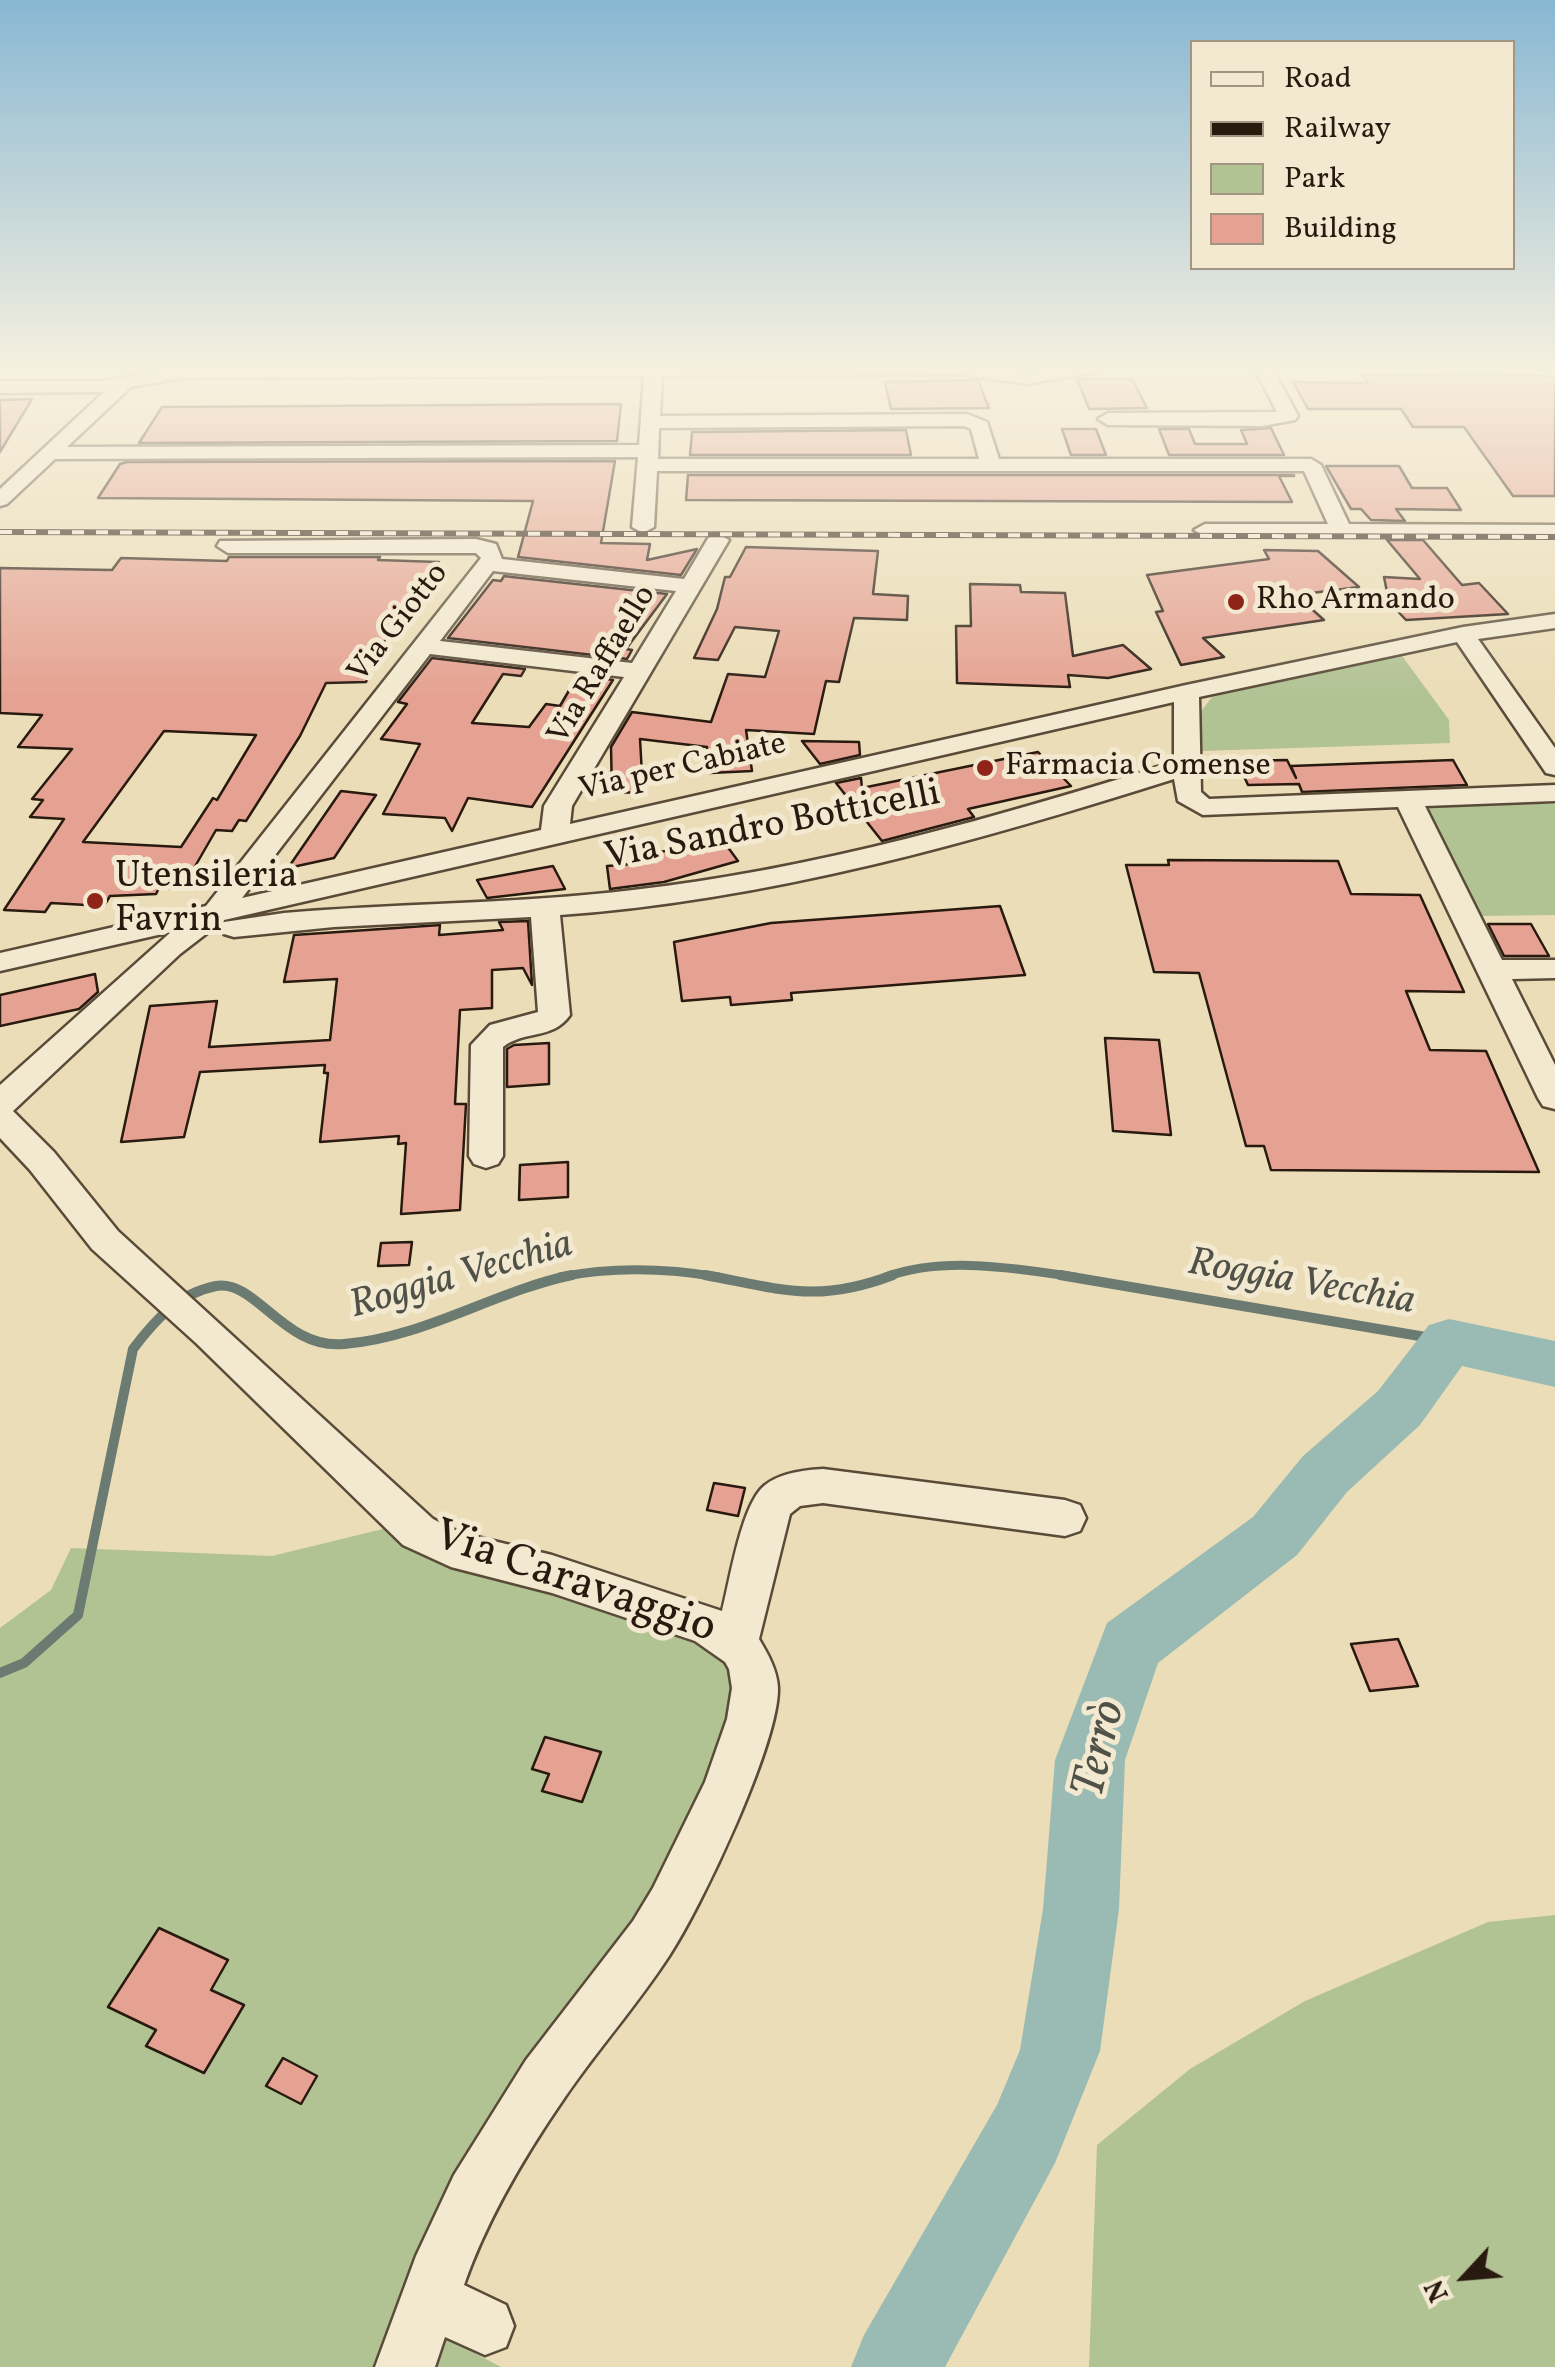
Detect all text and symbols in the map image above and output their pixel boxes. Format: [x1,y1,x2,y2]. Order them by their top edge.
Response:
legend [1190,40,1515,270]
text: Road [1284,58,1352,100]
text: Railway [1284,108,1391,150]
text: Park [1284,158,1345,200]
text: Building [1284,208,1397,250]
street label: Via Giotto [341,557,459,691]
street label: Via Raffaello [542,580,666,752]
place label: Rho Armando [1256,583,1455,621]
marker: Rho Armando [1225,591,1247,613]
street label: Via per Cabiate [576,727,790,811]
place label: Farmacia Comense [1005,749,1271,787]
marker: Farmacia Comense [974,757,996,779]
street label: Via Sandro Botticelli [601,773,945,883]
place label: Utensileria Favrin [115,856,298,946]
marker: Utensileria Favrin [84,890,106,912]
water label: Roggia Vecchia [345,1223,579,1333]
water label: Roggia Vecchia [1184,1241,1418,1329]
street label: Via Caravaggio [426,1511,722,1659]
water label: Terrò [1064,1696,1142,1804]
north arrow [1415,2227,1515,2327]
text: N [1416,2273,1460,2308]

